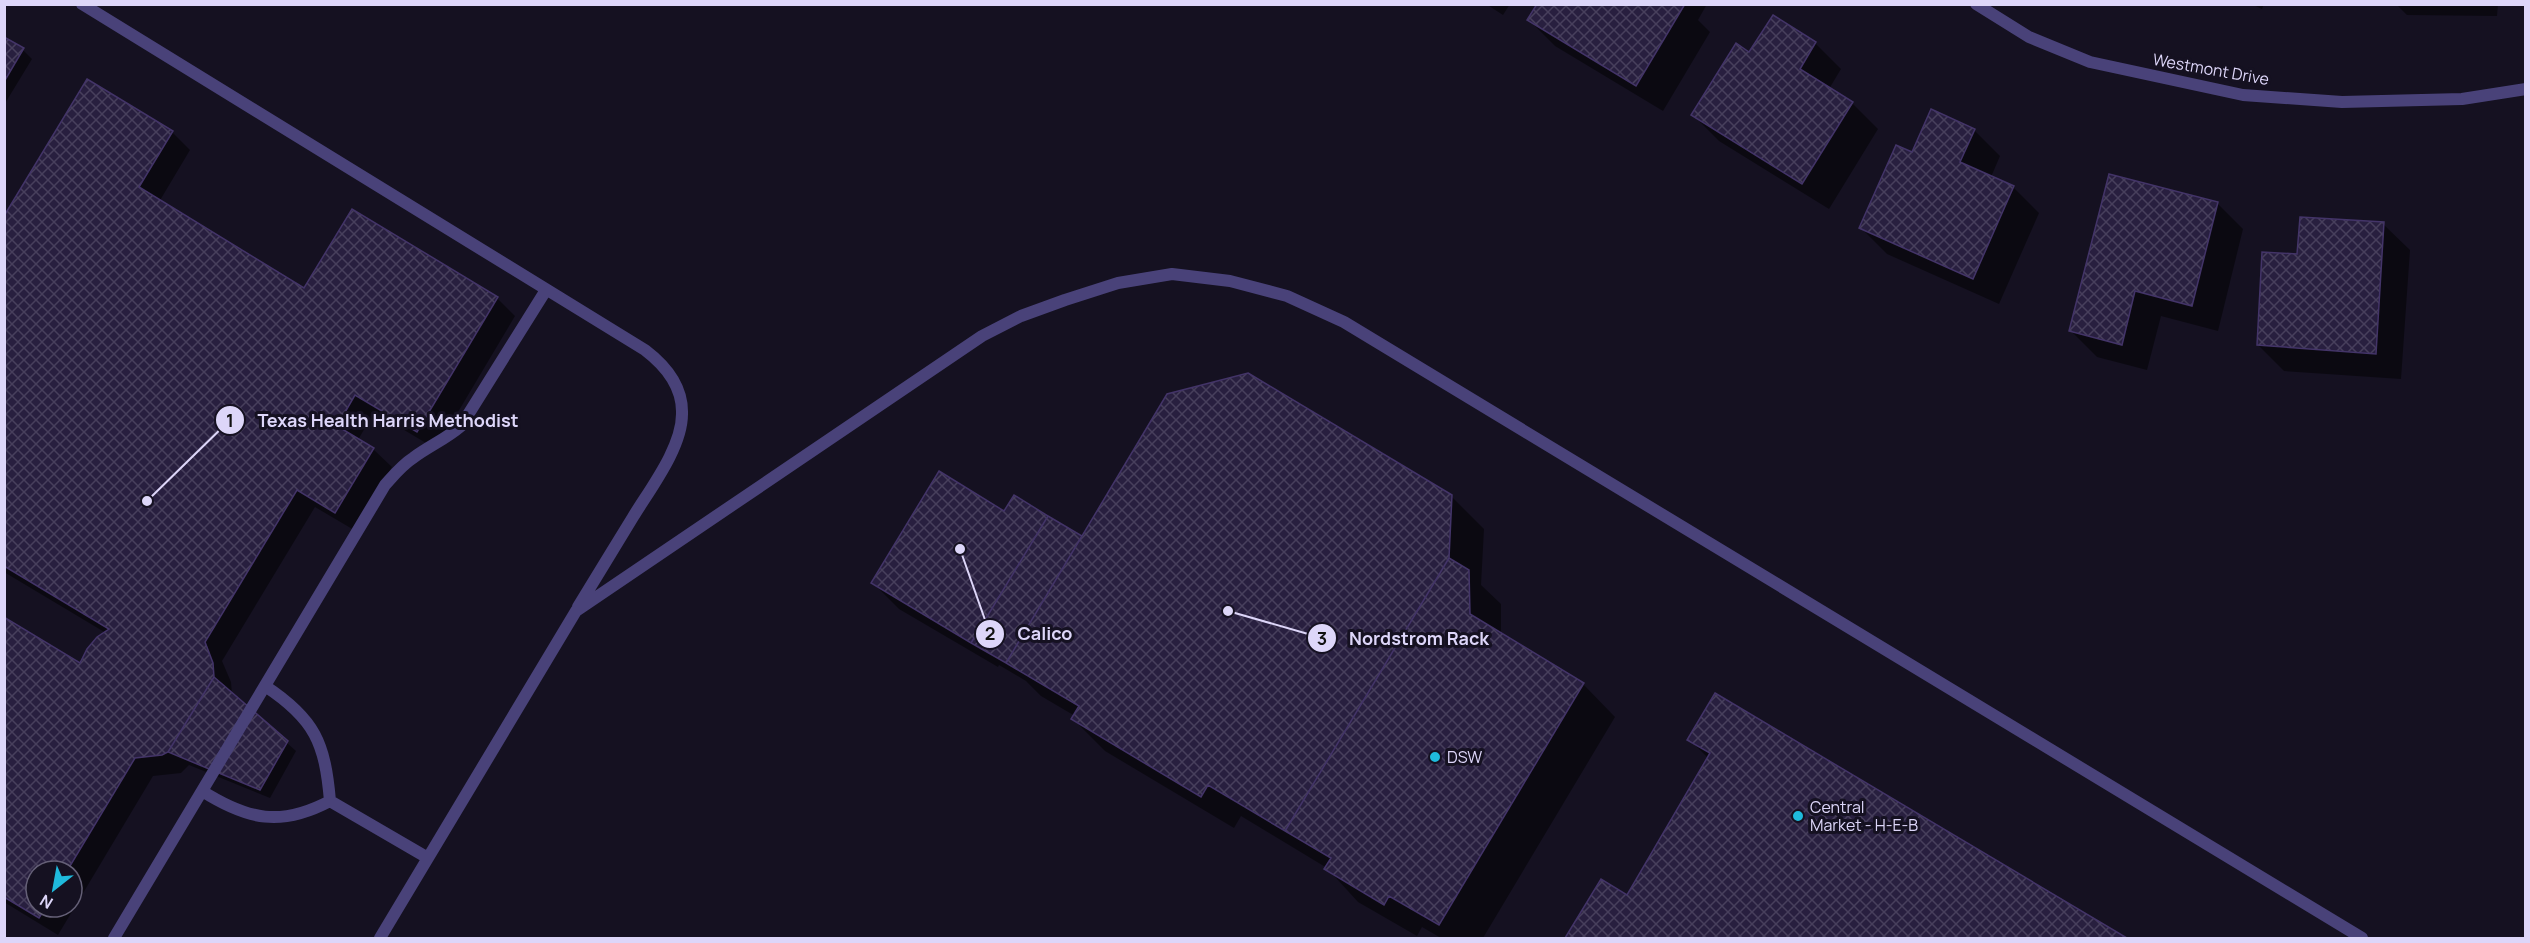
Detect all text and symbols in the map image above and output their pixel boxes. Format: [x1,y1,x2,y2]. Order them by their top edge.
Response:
street label: Westmont Drive [2151,48,2271,90]
callout: Texas Health Harris Methodist [215,402,530,438]
text: 1 [226,408,234,432]
text: Texas Health Harris Methodist [257,408,519,432]
callout: Calico [975,616,1084,652]
callout: Nordstrom Rack [1307,620,1500,656]
text: 2 [985,621,995,645]
text: Calico [1018,621,1072,645]
text: 3 [1317,626,1327,650]
text: Nordstrom Rack [1349,626,1490,650]
place label: DSW [1447,746,1482,768]
marker: DSW [1428,750,1442,764]
place label: Central Market - H-E-B [1810,796,1918,836]
marker: Central Market - H-E-B [1791,809,1805,823]
north arrow [24,859,84,919]
text: N [36,889,57,914]

